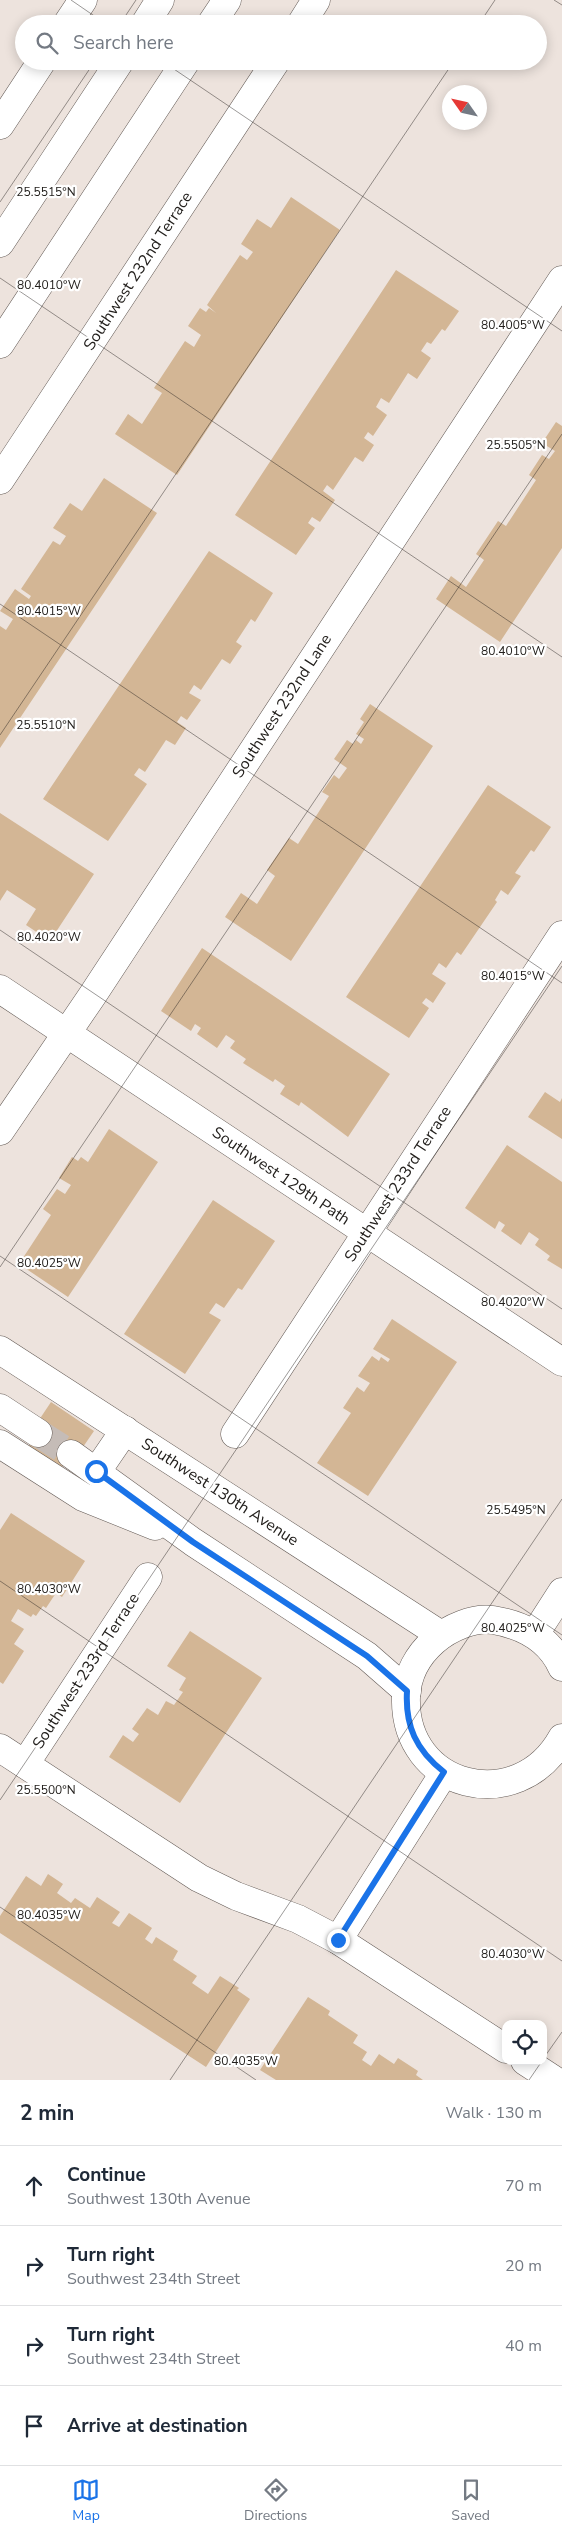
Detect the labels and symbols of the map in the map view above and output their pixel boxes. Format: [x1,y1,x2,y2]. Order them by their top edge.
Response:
north arrow [442,85,487,130]
text: 25.5515°N [16,184,76,200]
street label: Southwest 232nd Terrace [78,187,198,355]
text: 80.4010°W [17,277,81,293]
text: 80.4005°W [481,317,545,333]
text: 25.5505°N [486,437,546,453]
text: 80.4015°W [17,603,81,619]
street label: Southwest 232nd Lane [227,630,337,782]
text: 80.4010°W [481,643,545,659]
text: 25.5510°N [16,717,76,733]
text: 80.4020°W [17,929,81,945]
text: 80.4015°W [481,968,545,984]
street label: Southwest 233rd Terrace [339,1102,457,1266]
street label: Southwest 129th Path [208,1122,354,1230]
text: 80.4025°W [17,1255,81,1271]
text: 80.4020°W [481,1294,545,1310]
street label: Southwest 130th Avenue [137,1433,303,1551]
route start [85,1460,108,1483]
text: 25.5495°N [486,1502,546,1518]
text: 80.4030°W [17,1581,81,1597]
street label: Southwest 233rd Terrace [27,1589,145,1753]
text: 80.4025°W [481,1620,545,1636]
text: 25.5500°N [16,1782,76,1798]
text: 80.4035°W [17,1907,81,1923]
route end [327,1929,350,1952]
text: 80.4030°W [481,1946,545,1962]
text: 80.4035°W [214,2053,278,2069]

